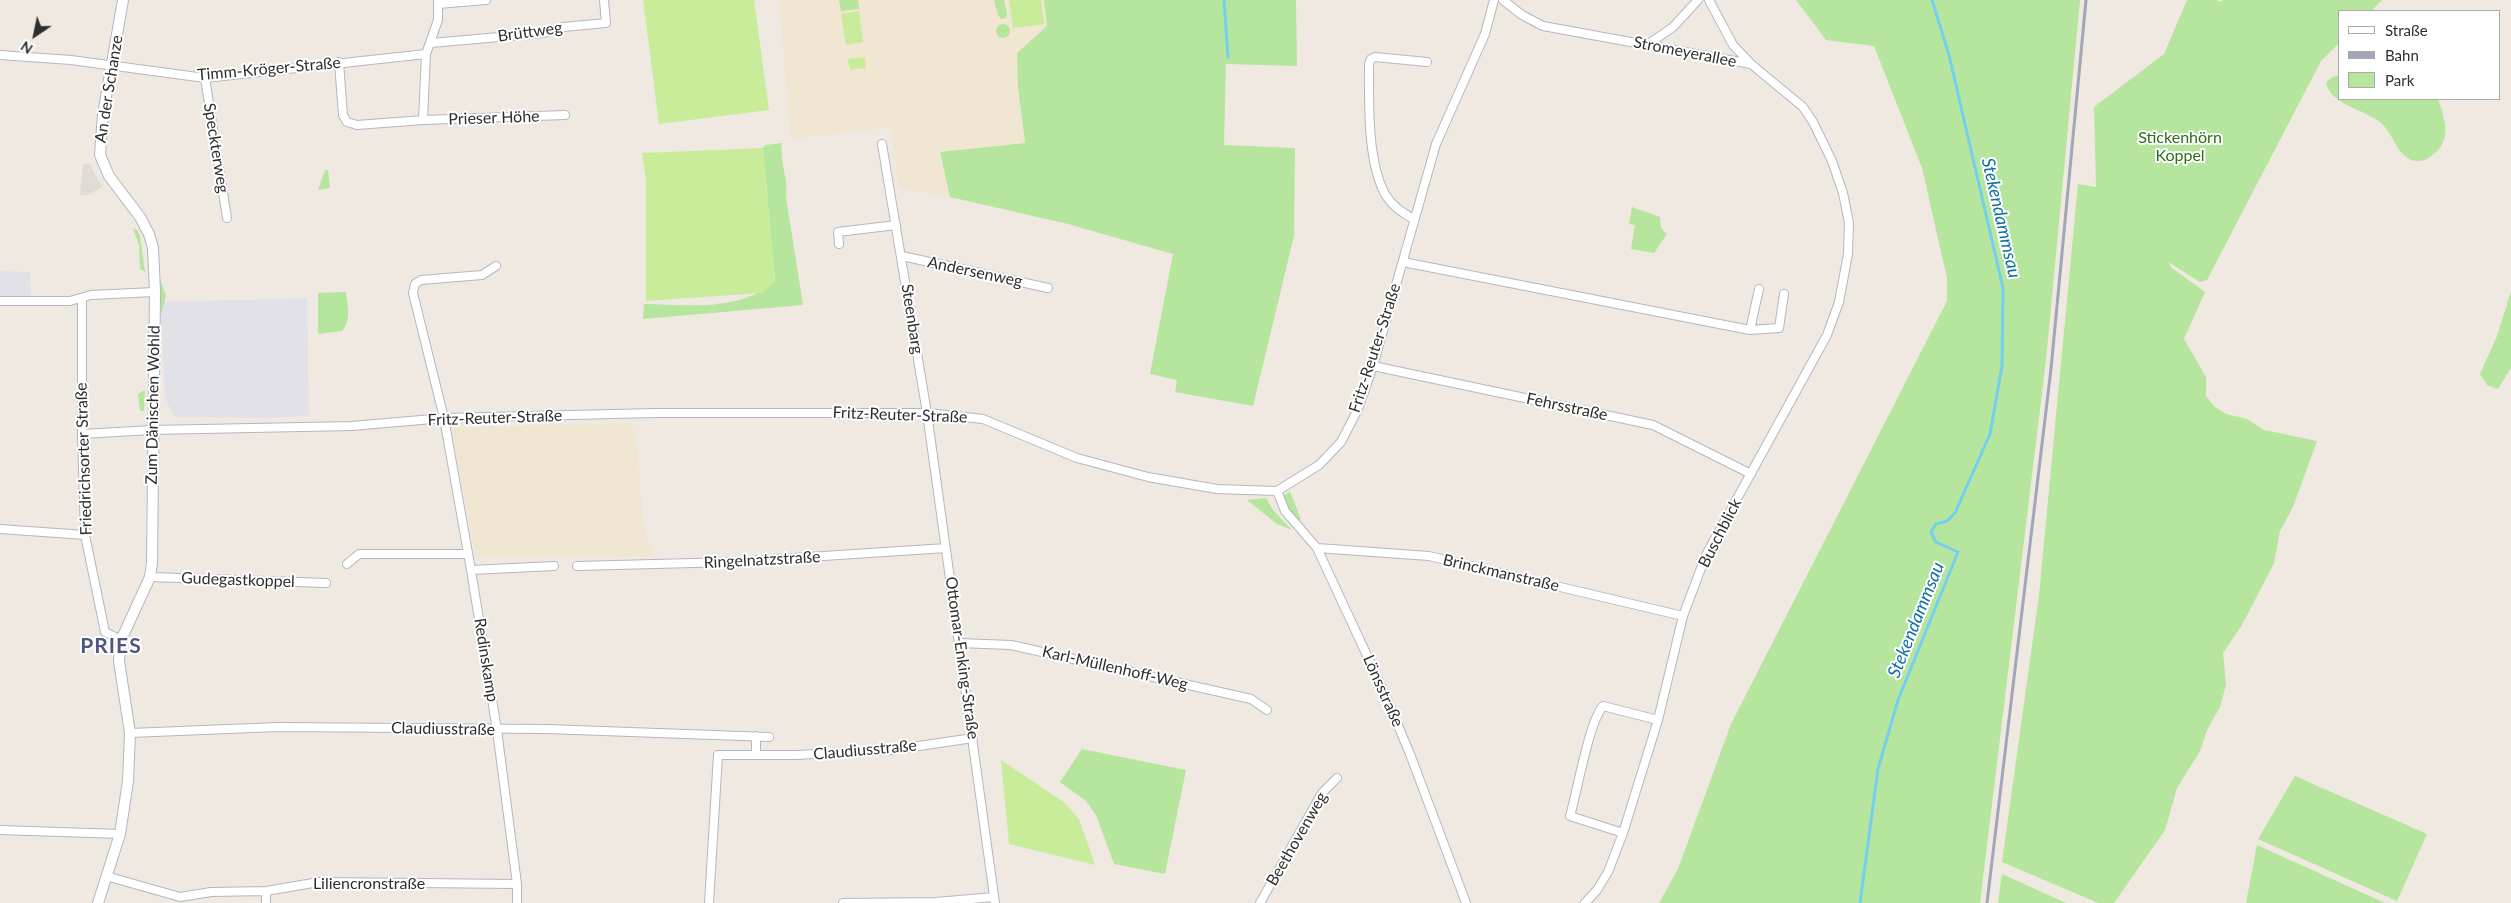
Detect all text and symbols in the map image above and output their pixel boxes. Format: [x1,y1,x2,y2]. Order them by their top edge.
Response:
north arrow [10,10,60,60]
legend [2338,10,2501,100]
street label: Brüttweg [496,18,564,46]
text: Straße [2385,21,2428,39]
street label: Stromeyerallee [1632,33,1738,71]
street label: An der Schanze [91,34,127,144]
text: N [17,38,36,58]
text: Bahn [2385,46,2419,64]
street label: Timm-Kröger-Straße [196,53,342,85]
text: Park [2385,71,2414,89]
street label: Speckterweg [199,102,233,194]
street label: Prieser Höhe [448,107,540,129]
park label: Stickenhörn Koppel [2138,128,2222,166]
water label: Stekendammsau [1977,156,2025,280]
street label: Andersenweg [926,253,1024,291]
street label: Fritz-Reuter-Straße [1345,281,1405,415]
street label: Steenbarg [897,283,927,355]
street label: Zum Dänischen Wohld [142,325,164,485]
street label: Friedrichsorter Straße [72,382,96,536]
street label: Fehrsstraße [1525,389,1609,425]
street label: Fritz-Reuter-Straße [832,403,968,427]
street label: Fritz-Reuter-Straße [427,406,563,430]
street label: Buschblick [1694,495,1746,571]
street label: Ringelnatzstraße [703,547,821,573]
street label: Brinckmanstraße [1441,550,1561,596]
water label: Stekendammsau [1883,559,1949,681]
street label: Gudegastkoppel [181,568,295,592]
street label: Ottomar-Enking-Straße [941,576,983,740]
street label: Redinskamp [470,617,502,703]
district label: PRIES [80,633,142,659]
street label: Karl-Müllenhoff-Weg [1040,642,1190,694]
street label: Lönsstraße [1359,652,1407,730]
street label: Claudiusstraße [391,718,495,740]
street label: Claudiusstraße [812,736,918,764]
street label: Beethovenweg [1262,789,1332,889]
street label: Liliencronstraße [313,874,425,894]

